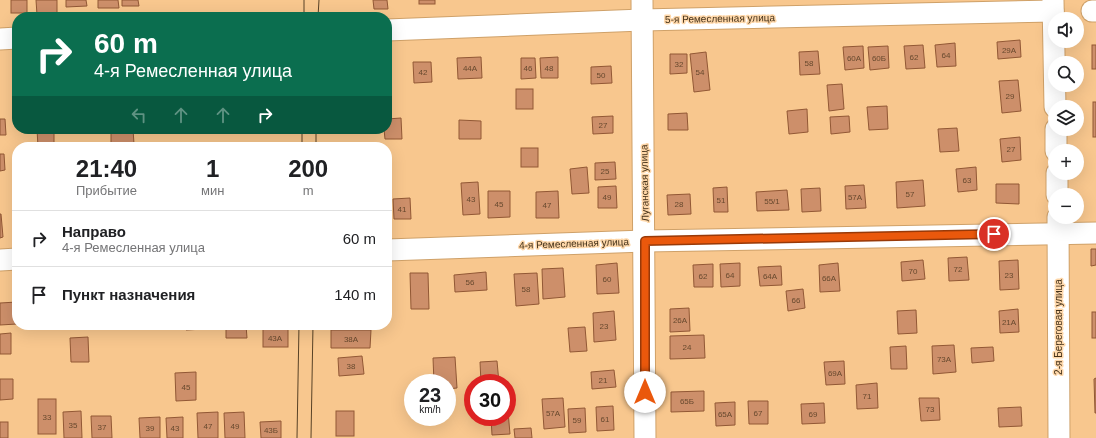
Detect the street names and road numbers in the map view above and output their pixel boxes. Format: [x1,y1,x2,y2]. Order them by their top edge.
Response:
street label: 5-я Ремесленная улица [665,12,776,25]
street label: Луганская улица [638,144,651,222]
street label: 4-я Ремесленная улица [519,236,630,251]
street label: 2-я Береговая улица [1053,279,1064,375]

